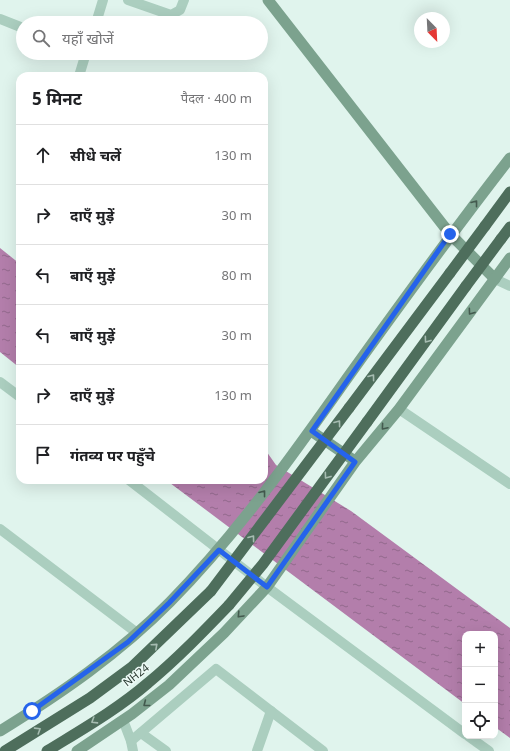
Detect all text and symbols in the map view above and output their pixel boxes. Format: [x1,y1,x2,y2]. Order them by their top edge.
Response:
north arrow [414,12,450,48]
search box [16,16,268,60]
icon: search [30,27,52,49]
text: यहाँ खोजें [62,28,114,48]
text: 5 मिनट [32,87,82,110]
text: पैदल · 400 m [181,89,252,107]
icon: ahead [32,144,54,166]
text: सीधे चलें [70,145,121,165]
text: 130 m [214,146,252,164]
one-way arrow [470,201,477,208]
icon: right [32,204,54,226]
text: दाएँ मुड़ें [70,205,114,225]
text: 30 m [222,206,252,224]
route end [441,225,459,243]
icon: left [32,264,54,286]
text: बाएँ मुड़ें [70,265,115,285]
text: 80 m [222,266,252,284]
one-way arrow [468,307,475,314]
icon: left [32,324,54,346]
text: बाएँ मुड़ें [70,325,115,345]
text: 30 m [222,326,252,344]
one-way arrow [425,336,432,343]
one-way arrow [368,374,375,381]
icon: right [32,384,54,406]
text: दाएँ मुड़ें [70,385,114,405]
text: 130 m [214,386,252,404]
one-way arrow [333,420,341,427]
one-way arrow [382,422,389,429]
icon: arrive [32,444,54,466]
text: गंतव्य पर पहुँचे [70,445,155,465]
one-way arrow [324,472,332,479]
one-way arrow [258,490,265,497]
one-way arrow [247,536,254,543]
one-way arrow [238,610,245,618]
map controls [462,631,498,739]
button: + [462,631,498,667]
one-way arrow [150,644,157,651]
street label: NH24 [120,659,152,689]
button: − [462,667,498,703]
one-way arrow [143,699,150,706]
route start [23,702,41,720]
button: locate [462,703,498,739]
one-way arrow [91,717,98,724]
one-way arrow [34,728,41,735]

